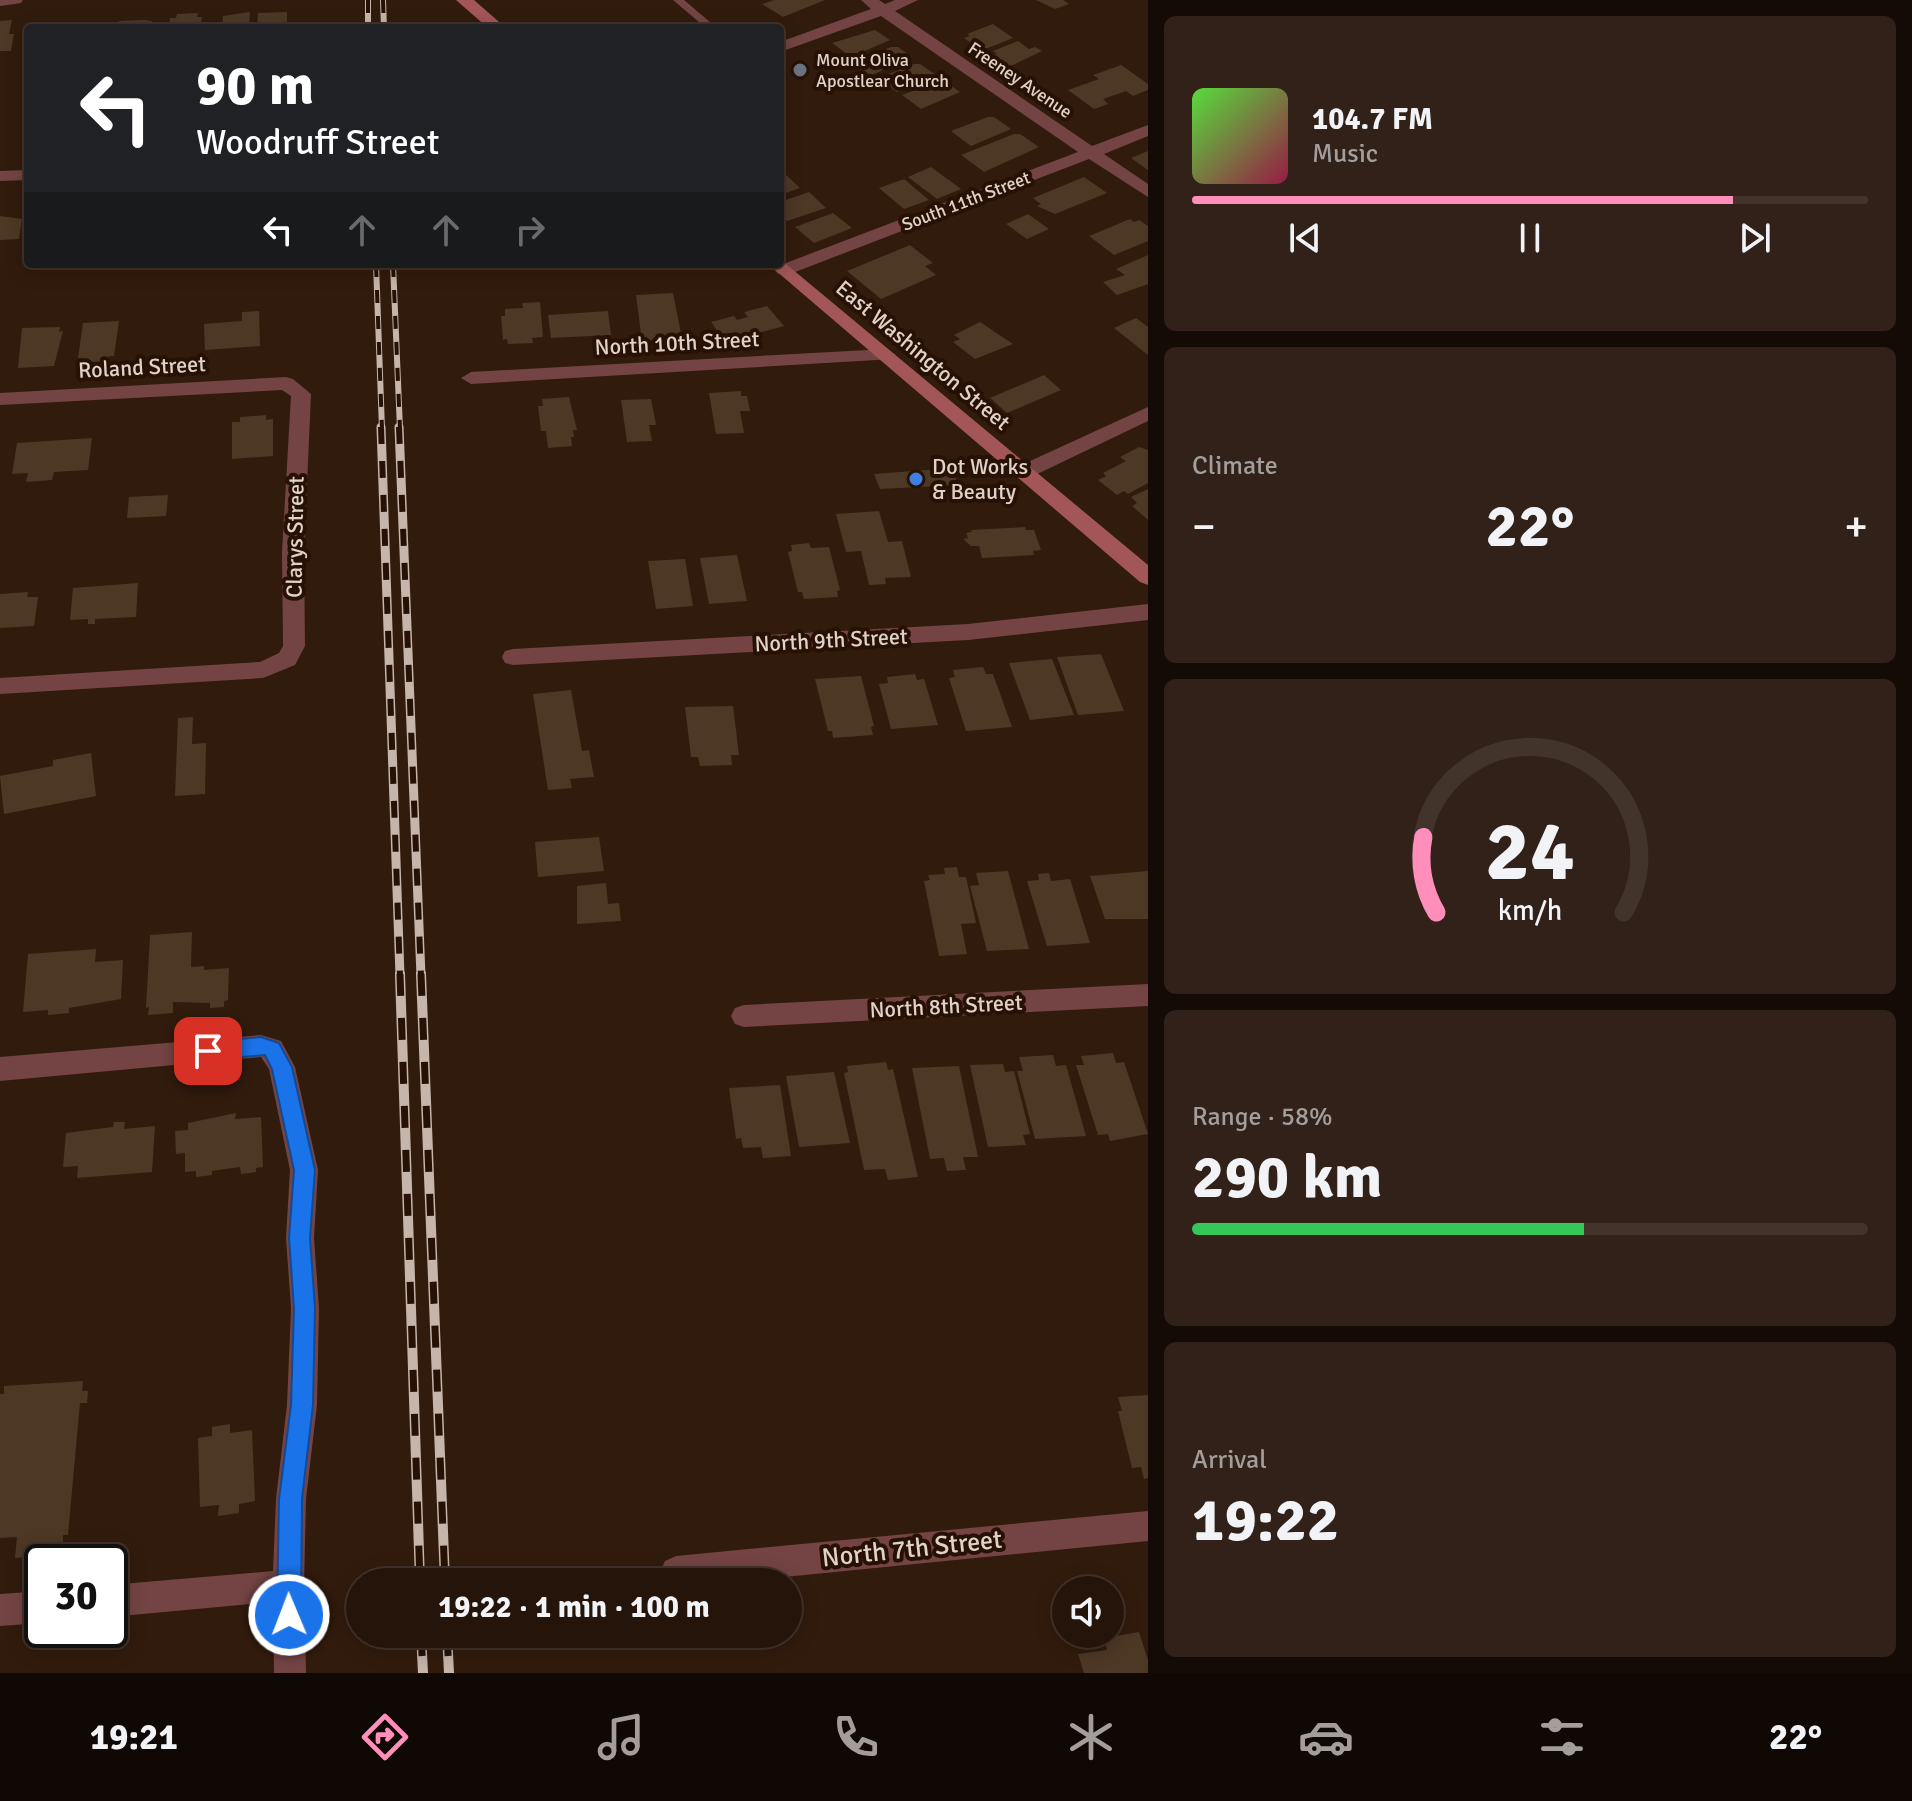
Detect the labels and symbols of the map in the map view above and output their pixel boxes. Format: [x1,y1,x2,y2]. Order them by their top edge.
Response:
street label: Freeney Avenue [964,37,1076,123]
place label: Mount Oliva Apostlear Church [816,49,949,92]
marker: Mount Oliva Apostlear Church [791,61,809,79]
street label: South 11th Street [899,166,1033,236]
street label: East Washington Street [830,274,1016,436]
street label: North 10th Street [594,325,760,361]
street label: Roland Street [77,350,207,384]
place label: Dot Works & Beauty [932,453,1028,505]
marker: Dot Works & Beauty [907,470,925,488]
street label: Clarys Street [280,476,310,598]
street label: North 9th Street [754,622,908,657]
street label: North 8th Street [869,988,1023,1023]
pin [174,1017,242,1085]
street label: North 7th Street [820,1524,1004,1574]
speed limit sign: 30 [24,1544,128,1648]
position arrow [247,1573,331,1657]

